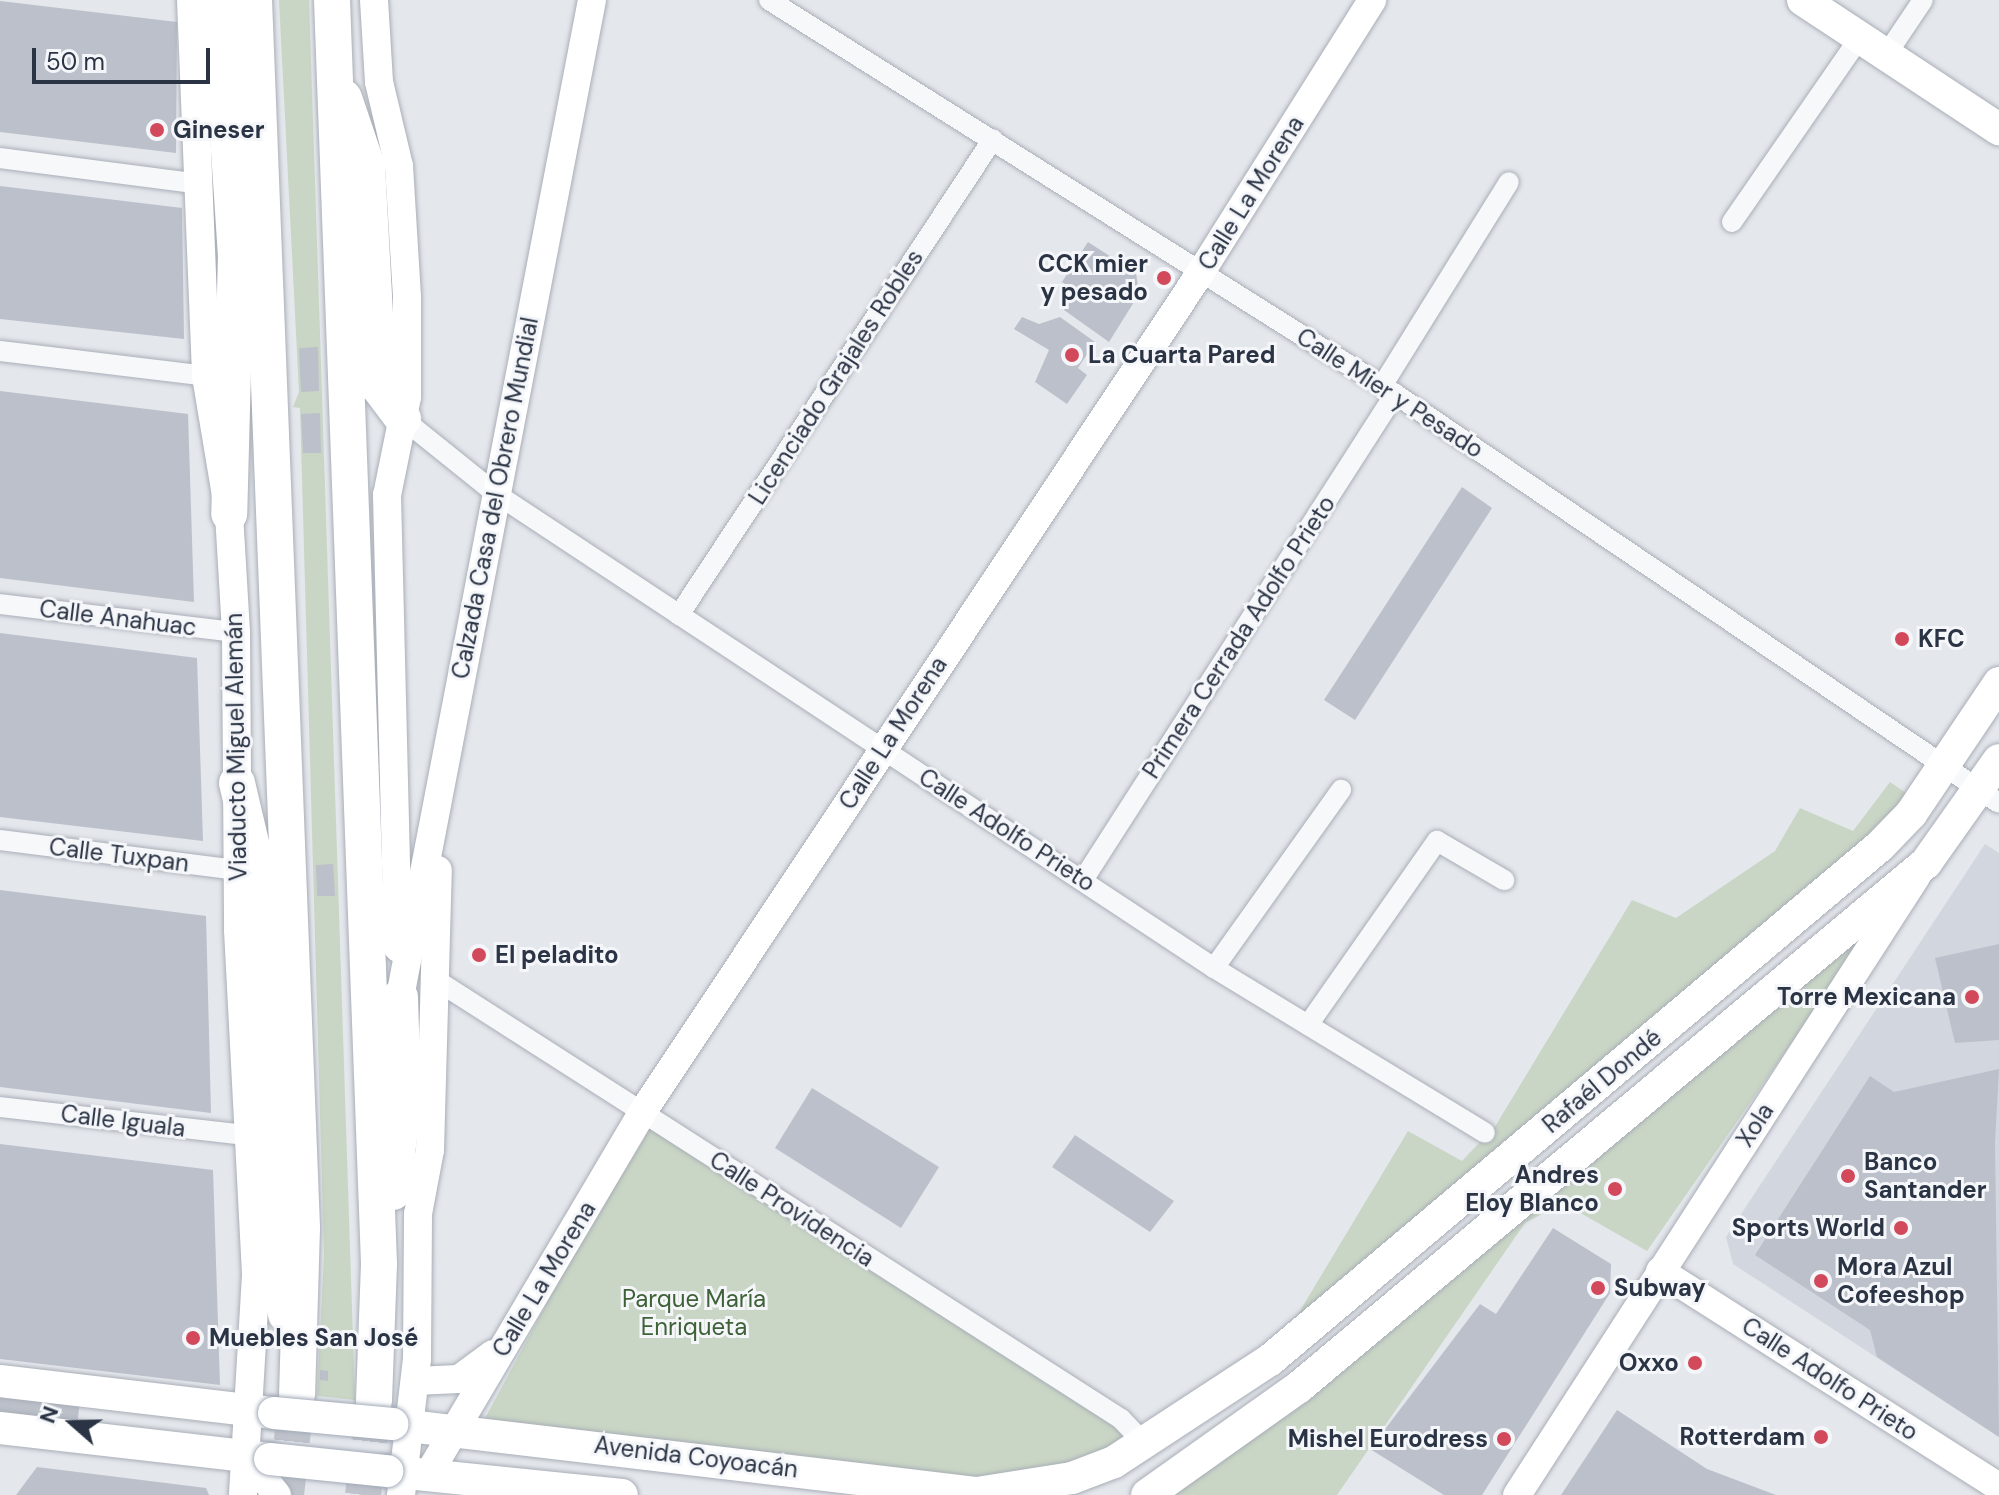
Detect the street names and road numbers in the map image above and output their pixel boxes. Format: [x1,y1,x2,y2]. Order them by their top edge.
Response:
street label: Calle La Morena [1192,111,1310,275]
street label: Licenciado Grajales Robles [743,244,929,510]
street label: Calzada Casa del Obrero Mundial [446,315,544,681]
street label: Calle Mier y Pesado [1291,322,1489,464]
street label: Primera Cerrada Adolfo Prieto [1137,490,1341,784]
street label: Calle Anahuac [38,594,198,642]
street label: Viaducto Miguel Alemán [219,613,253,881]
street label: Calle La Morena [833,651,953,815]
street label: Calle Adolfo Prieto [913,762,1101,898]
street label: Calle Tuxpan [47,832,191,878]
street label: Rafaél Dondé [1537,1023,1667,1139]
street label: Xola [1730,1098,1780,1152]
street label: Calle Iguala [59,1099,187,1143]
street label: Calle Providencia [704,1145,880,1273]
street label: Calle La Morena [486,1196,602,1362]
street label: Calle Adolfo Prieto [1736,1311,1924,1447]
street label: Avenida Coyoacán [593,1430,799,1484]

